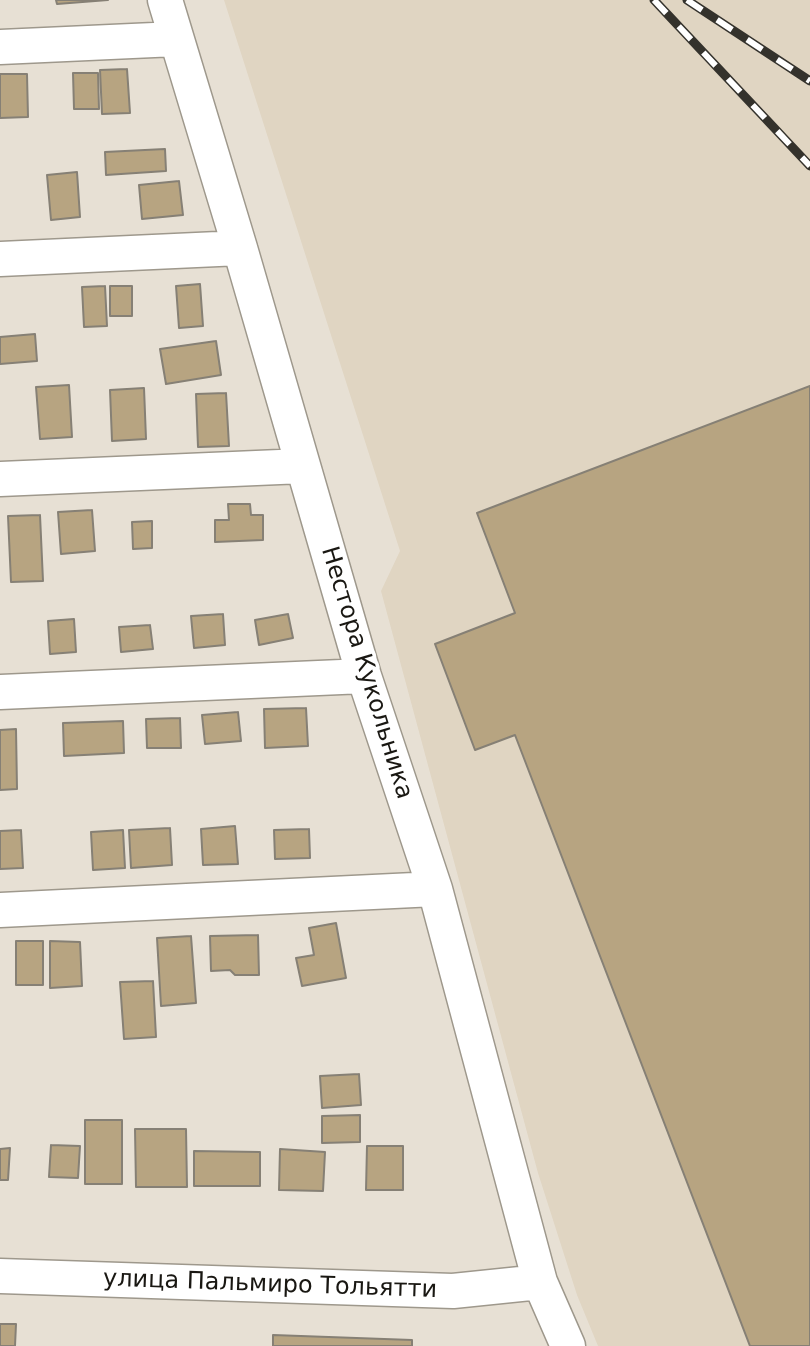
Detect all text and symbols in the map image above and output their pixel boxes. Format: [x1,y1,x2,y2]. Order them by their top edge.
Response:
street label: Нестора Кукольника [314,543,418,803]
street label: улица Пальмиро Тольятти [103,1265,437,1305]

